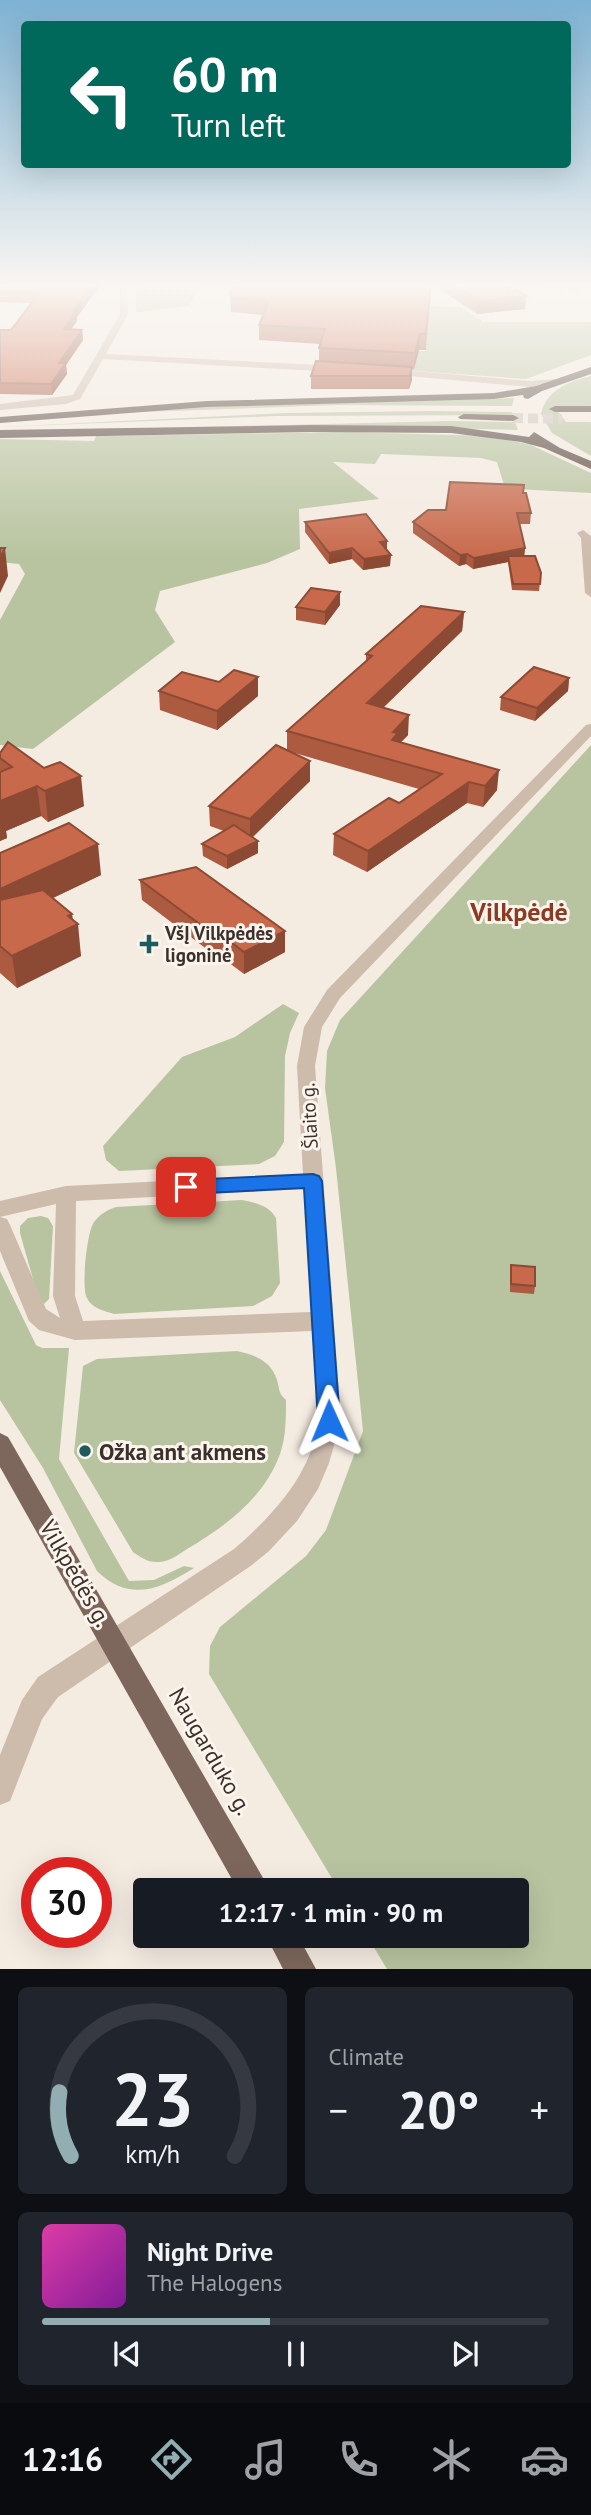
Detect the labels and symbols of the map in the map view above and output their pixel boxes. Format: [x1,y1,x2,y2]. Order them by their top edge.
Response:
district label: Vilkpėdė [469,895,568,928]
place label: VšĮ Vilkpėdės ligoninė [164,921,273,967]
marker: VšĮ Vilkpėdės ligoninė [139,934,159,954]
street label: Šlaito g. [295,1082,323,1150]
pin [156,1157,216,1217]
position arrow [292,1384,366,1458]
place label: Ožka ant akmens [99,1437,266,1466]
marker: Ožka ant akmens [77,1443,93,1459]
street label: Vilkpėdės g. [33,1514,118,1631]
street label: Naugarduko g. [163,1682,259,1820]
speed limit sign: 30 [21,1857,112,1948]

